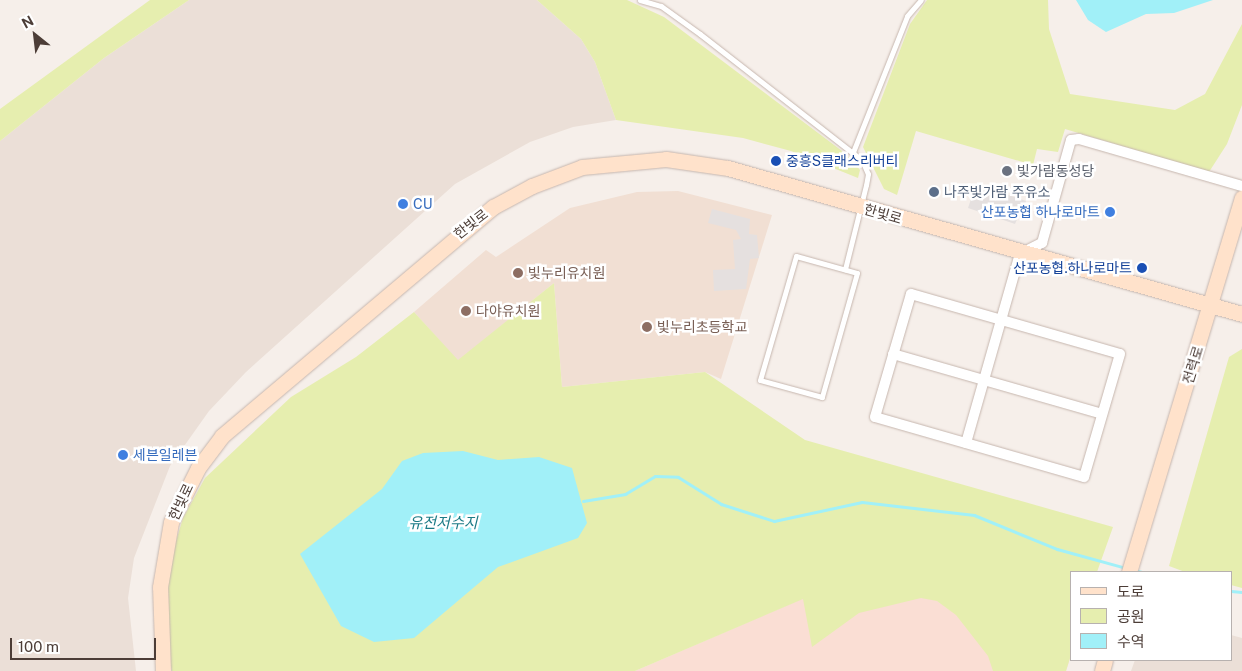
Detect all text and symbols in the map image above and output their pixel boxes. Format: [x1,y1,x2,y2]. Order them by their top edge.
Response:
north arrow [10,10,60,60]
text: N [19,12,36,32]
place label: 중흥S클래스리버티 [786,153,898,169]
marker: 중흥S클래스리버티 [770,155,782,167]
place label: 빛가람동성당 [1017,163,1094,179]
marker: 빛가람동성당 [1001,165,1013,177]
place label: 나주빛가람 주유소 [944,184,1050,200]
marker: 나주빛가람 주유소 [928,186,940,198]
place label: CU [413,196,432,212]
marker: CU [397,198,409,210]
street label: 한빛로 [862,201,904,227]
place label: 산포농협 하나로마트 [981,204,1100,220]
street label: 한빛로 [451,205,491,243]
marker: 산포농협 하나로마트 [1104,206,1116,218]
place label: 산포농협.하나로마트 [1013,260,1132,276]
marker: 산포농협.하나로마트 [1136,262,1148,274]
place label: 빛누리유치원 [528,265,605,281]
marker: 빛누리유치원 [512,267,524,279]
place label: 다야유치원 [476,303,540,319]
marker: 다야유치원 [460,305,472,317]
place label: 빛누리초등학교 [657,319,747,335]
marker: 빛누리초등학교 [641,321,653,333]
street label: 전력로 [1179,344,1207,386]
place label: 세븐일레븐 [133,447,197,463]
marker: 세븐일레븐 [117,449,129,461]
street label: 한빛로 [165,481,197,523]
water label: 유전저수지 [409,514,477,532]
legend [1070,571,1232,661]
text: 도로 [1117,583,1145,600]
text: 공원 [1117,608,1145,625]
scale bar [12,628,159,660]
text: 수역 [1117,633,1145,650]
text: 100 m [18,638,59,655]

